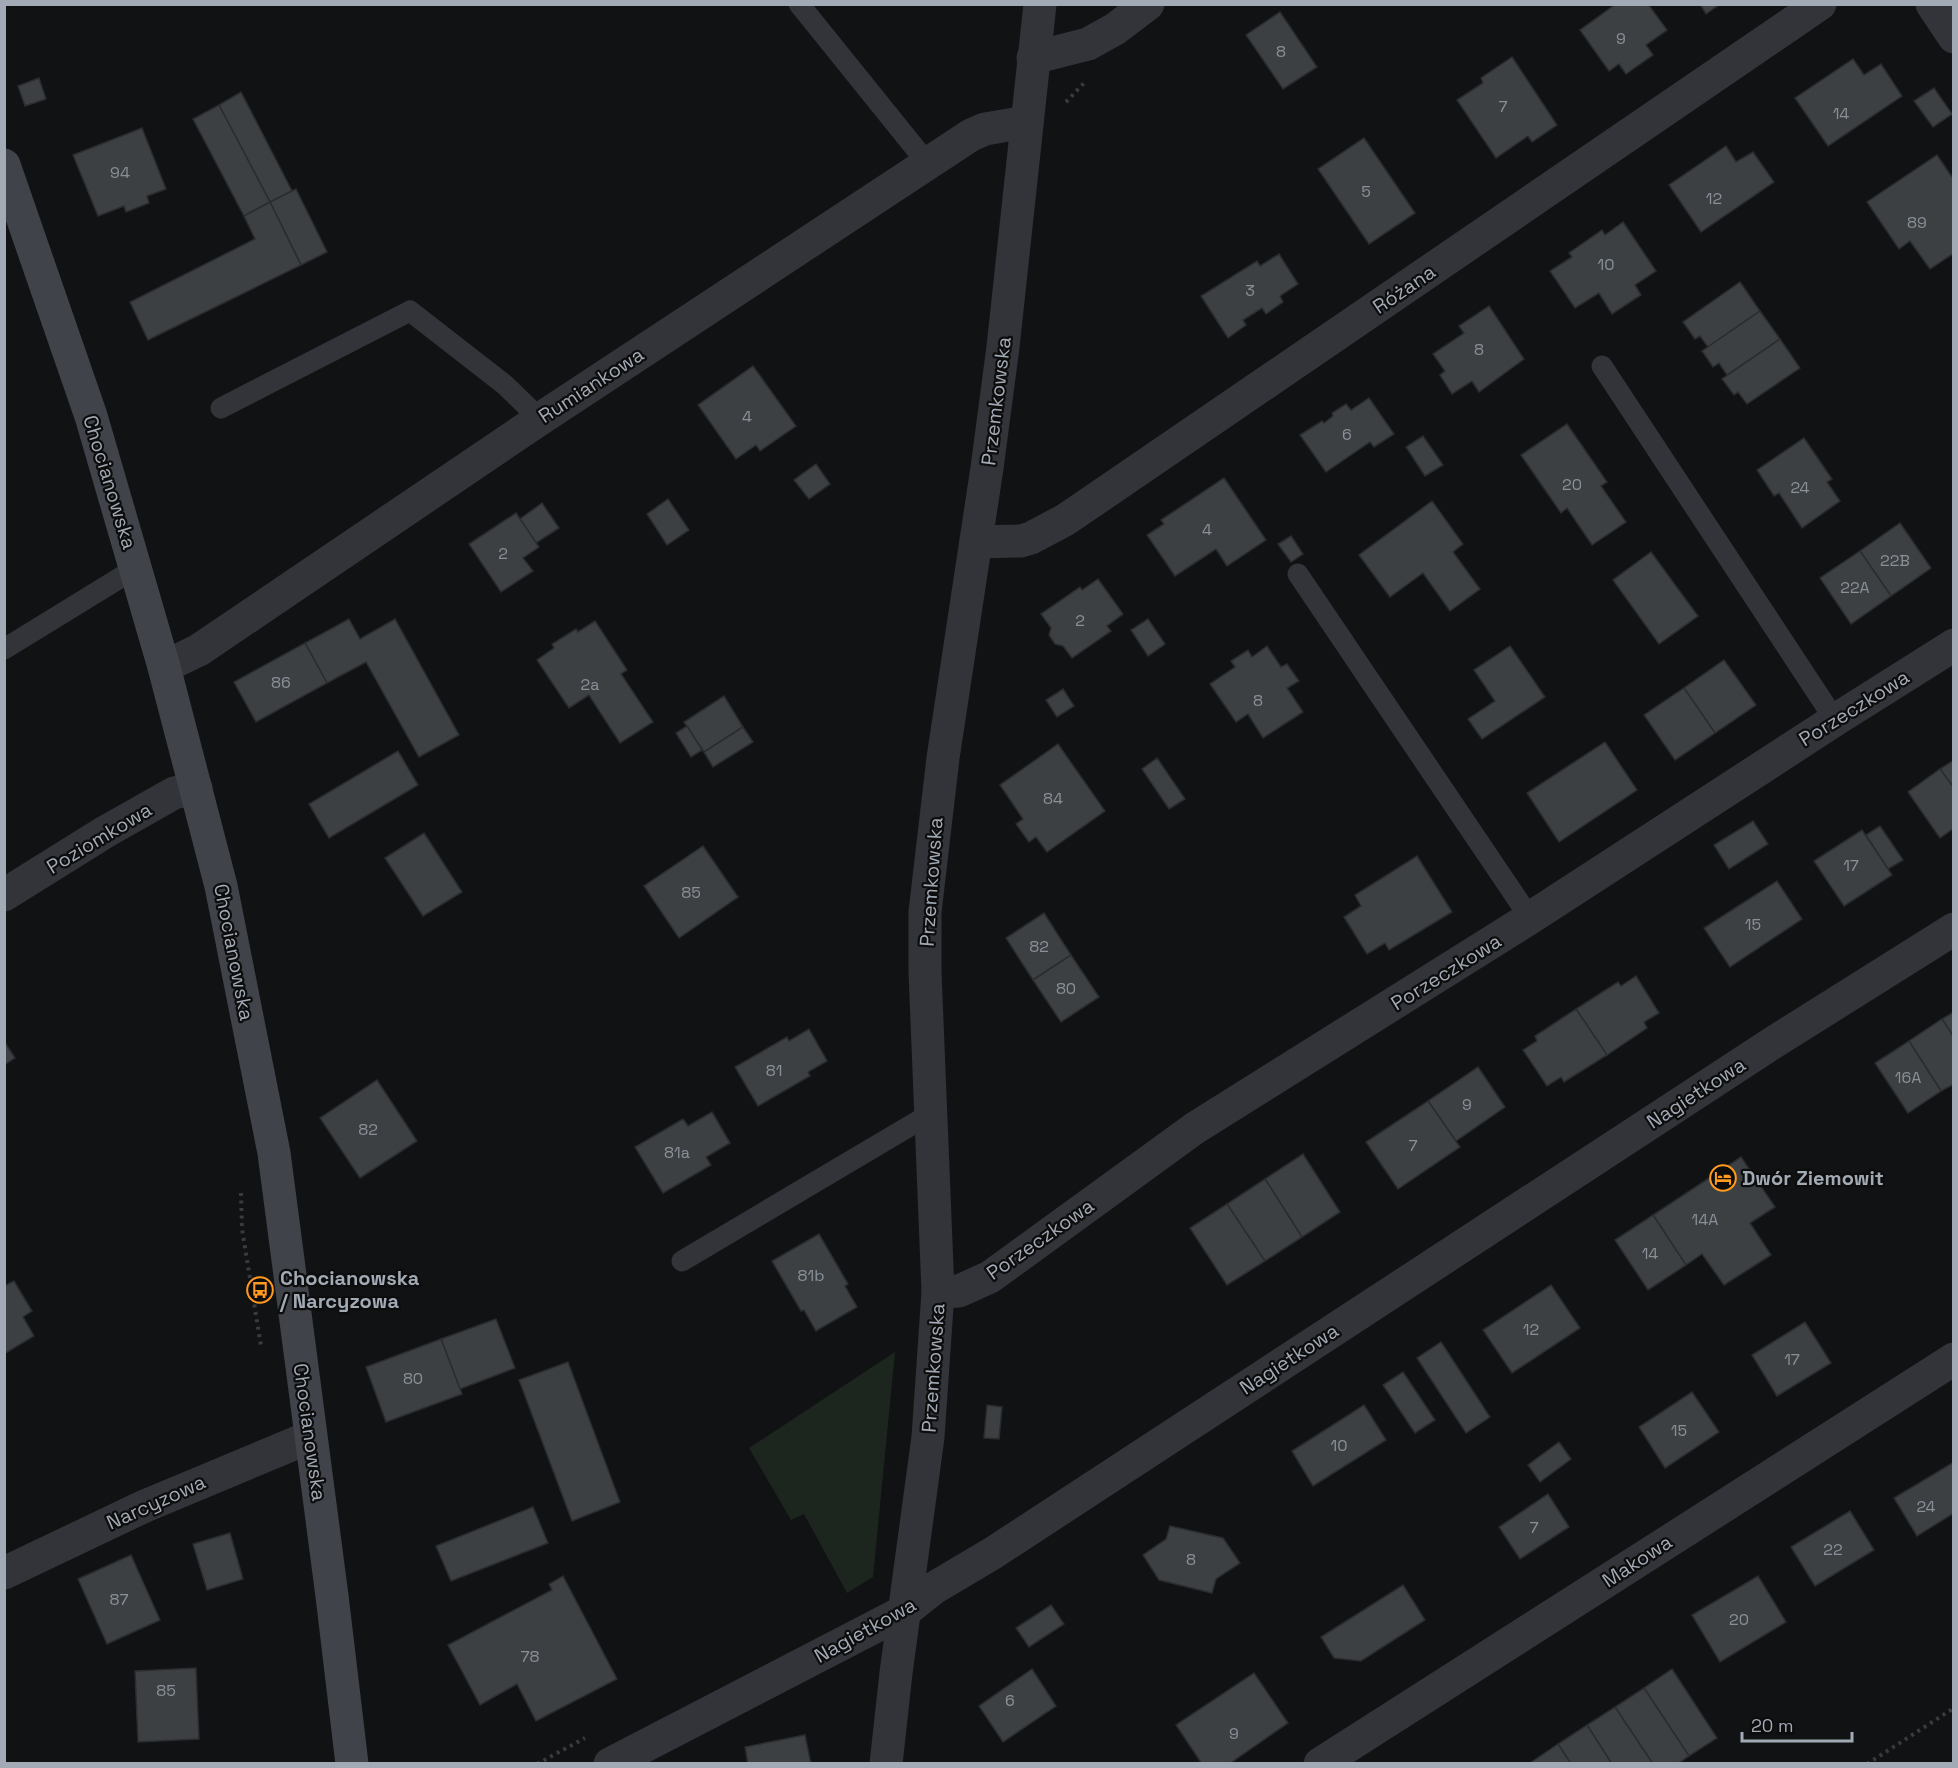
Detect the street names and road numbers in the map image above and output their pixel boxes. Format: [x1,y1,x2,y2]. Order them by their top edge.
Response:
street label: Różana [1368,259,1440,319]
street label: Przemkowska [975,335,1017,467]
street label: Rumiankowa [533,341,649,429]
street label: Chocianowska [77,412,143,552]
street label: Porzeczkowa [1794,664,1914,752]
street label: Poziomkowa [42,796,156,880]
street label: Przemkowska [914,816,948,948]
street label: Chocianowska [208,881,260,1023]
street label: Porzeczkowa [1386,928,1506,1016]
street label: Nagietkowa [1642,1051,1750,1135]
street label: Porzeczkowa [981,1192,1099,1286]
street label: Przemkowska [916,1302,950,1434]
street label: Nagietkowa [1235,1317,1343,1401]
street label: Chocianowska [287,1361,333,1503]
street label: Narcyzowa [102,1469,210,1535]
street label: Makowa [1597,1529,1677,1593]
street label: Nagietkowa [809,1591,921,1669]

